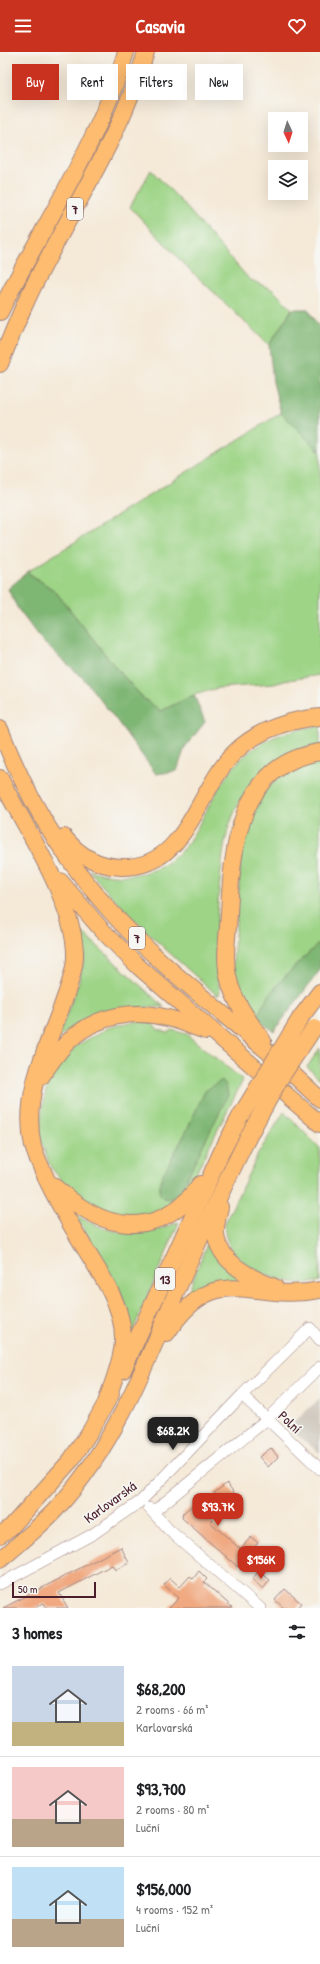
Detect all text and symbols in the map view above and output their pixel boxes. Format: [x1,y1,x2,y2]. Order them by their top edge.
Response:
text: Casavia [135,14,185,39]
icon: menu [12,15,34,37]
icon: heart [286,15,308,37]
chip: Buy [12,64,59,100]
chip: Rent [67,64,118,100]
chip: Filters [126,64,187,100]
chip: New [195,64,243,100]
north arrow [268,112,308,152]
map controls [268,112,308,200]
button: layers [268,160,308,200]
road number: 7 [67,198,83,220]
road number: 7 [129,927,145,949]
road number: 13 [155,1268,175,1290]
street label: Polní [275,1406,306,1437]
pin: $68.2K [140,1417,206,1451]
text: $68.2K [156,1421,190,1439]
street label: Karlovarská [80,1476,140,1527]
pin: $93.7K [185,1493,251,1527]
text: $93.7K [201,1497,235,1515]
pin: $156K [233,1546,289,1580]
text: $156K [247,1550,275,1568]
scale bar [12,1580,96,1599]
text: 50 m [18,1582,38,1596]
text: 3 homes [12,1621,62,1644]
icon: filters [286,1621,308,1643]
text: $68,200 [136,1677,185,1700]
icon: home [44,1682,92,1730]
text: 2 rooms · 66 m² [136,1700,208,1718]
text: Karlovarská [136,1718,192,1736]
text: $93,700 [136,1777,186,1800]
icon: home [44,1783,92,1831]
text: 2 rooms · 80 m² [136,1800,209,1818]
text: Luční [136,1818,160,1836]
text: $156,000 [136,1877,191,1900]
icon: home [44,1883,92,1931]
text: 4 rooms · 152 m² [136,1900,213,1918]
text: Luční [136,1918,160,1936]

